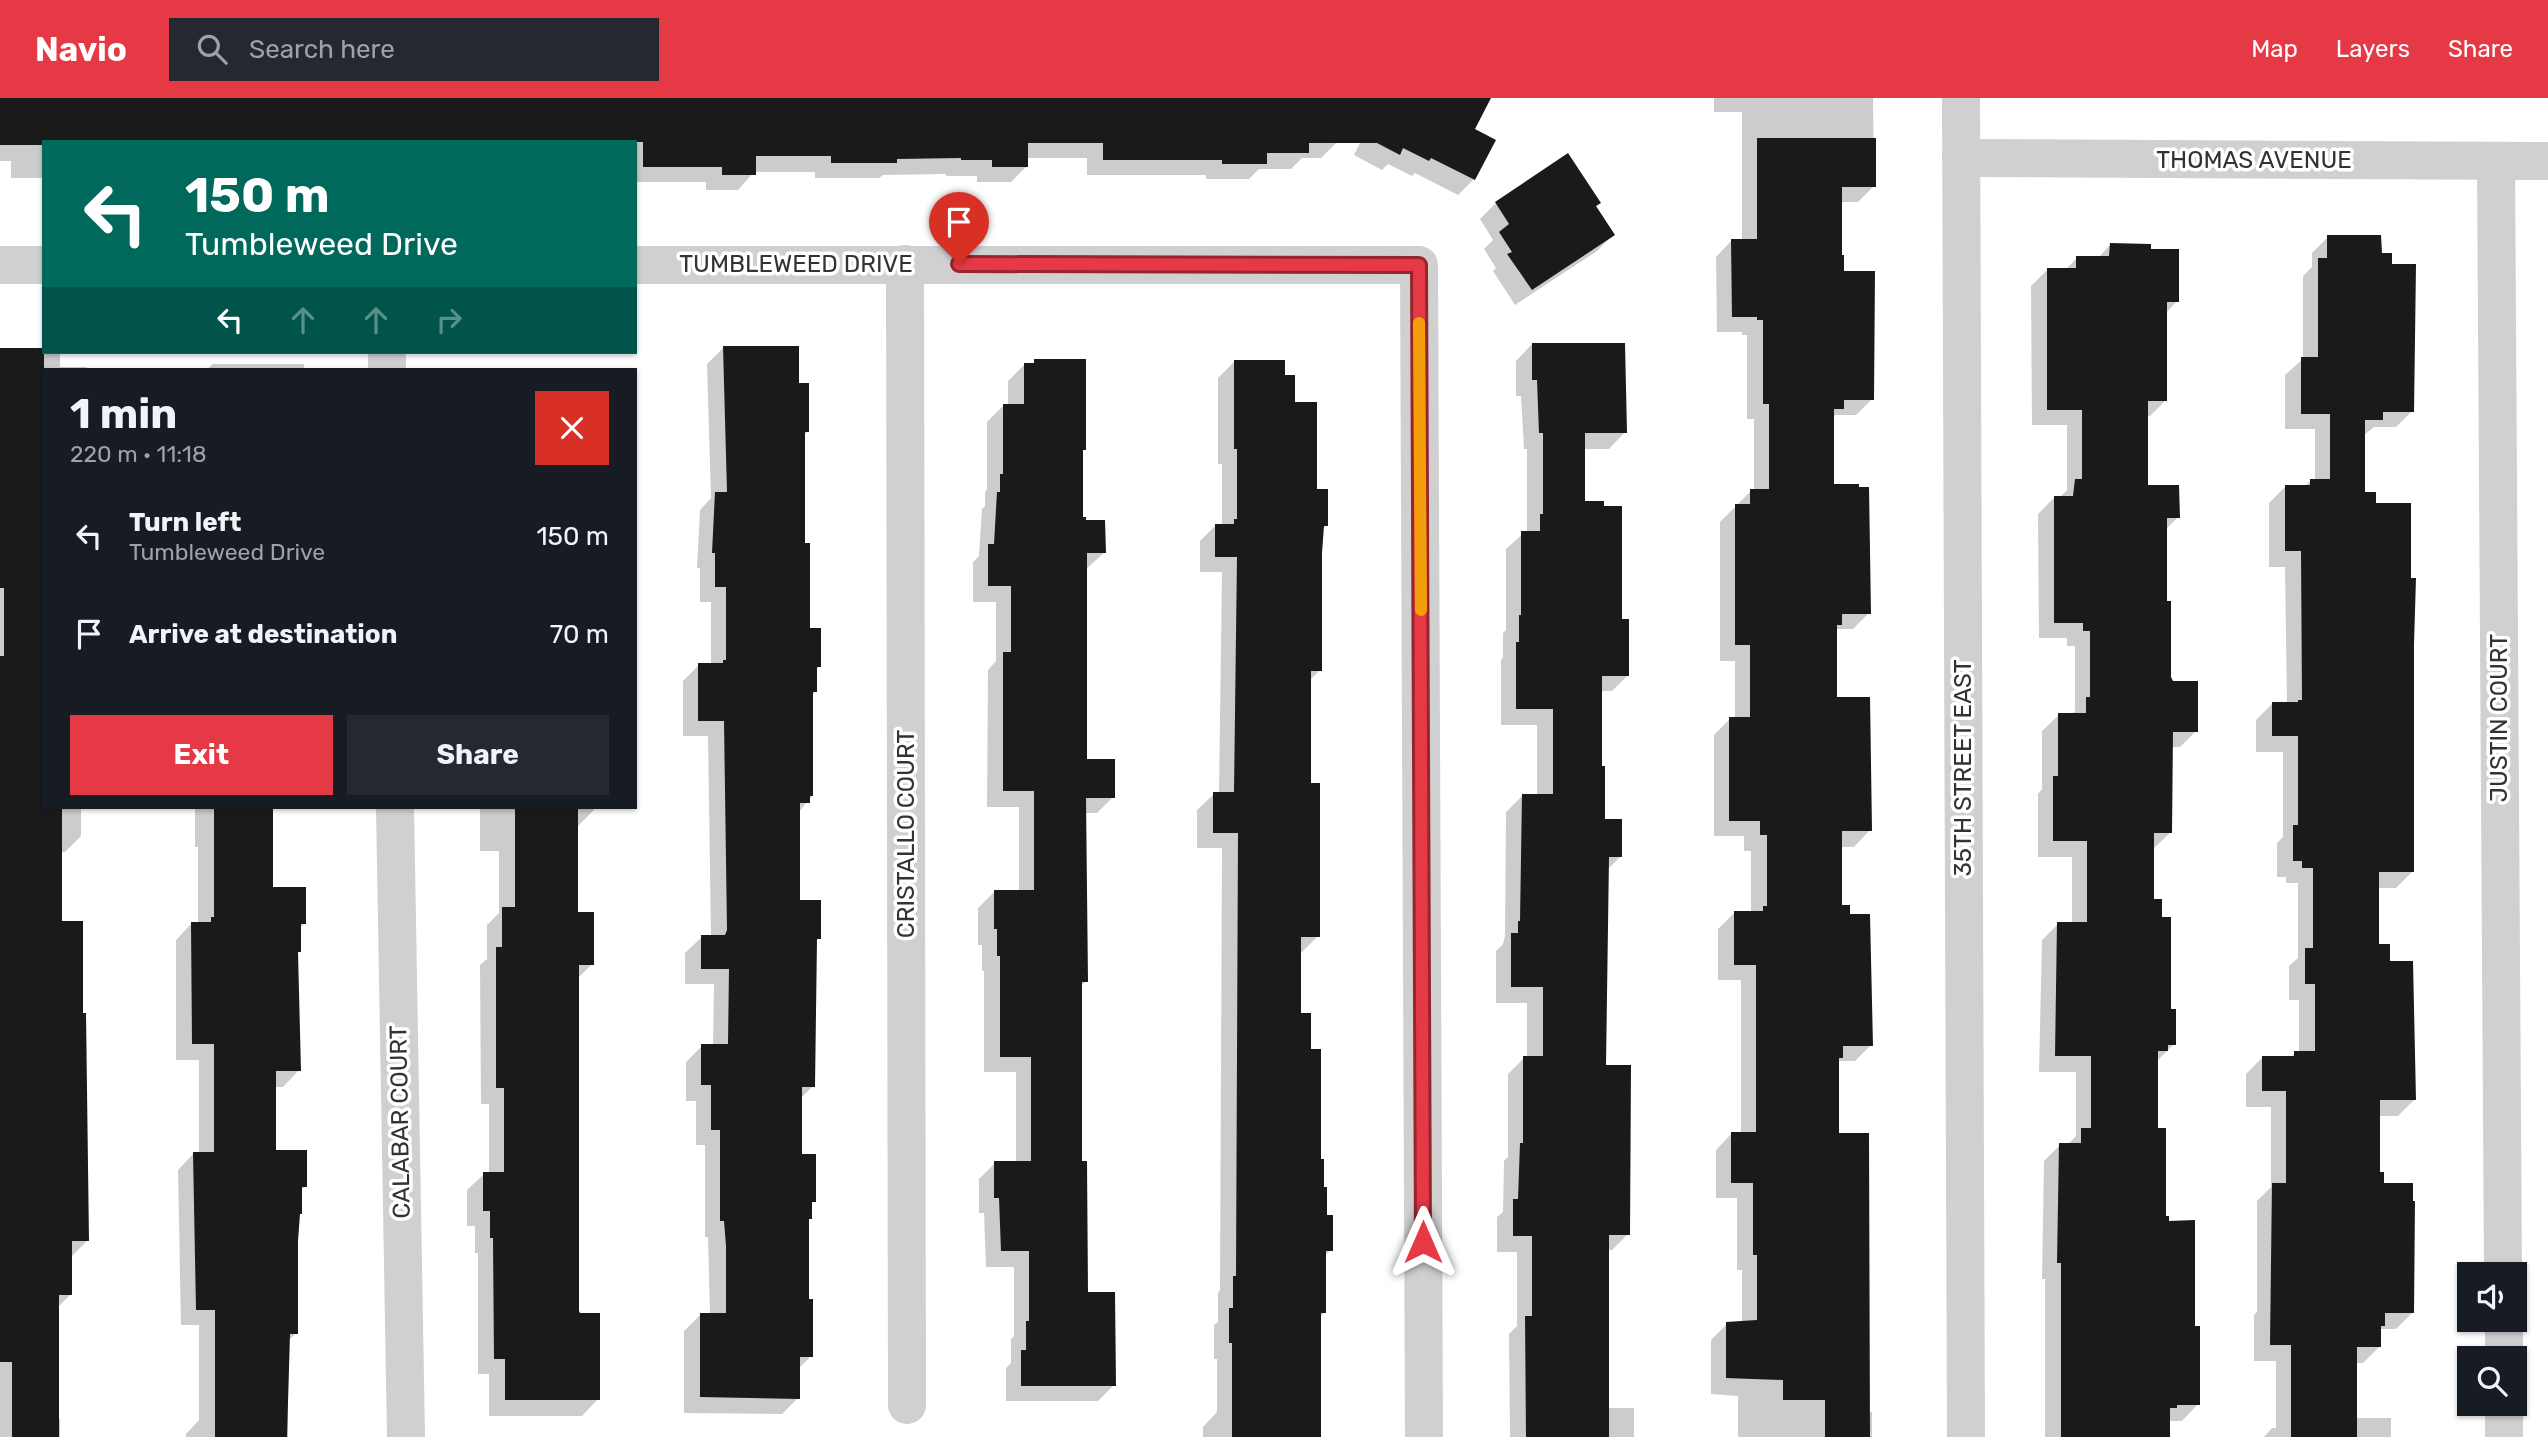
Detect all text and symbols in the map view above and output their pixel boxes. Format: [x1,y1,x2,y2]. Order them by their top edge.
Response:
search box [169,18,659,81]
text: Navio [35,30,127,69]
icon: search [193,30,231,68]
text: Search here [249,34,395,65]
text: Map [2251,35,2298,63]
text: Layers [2336,35,2410,63]
text: Share [2448,35,2513,63]
street label: THOMAS AVENUE [2156,146,2352,174]
text: 150 m [185,166,330,224]
icon: left [70,168,161,259]
pin [929,192,989,264]
icon: arrive [940,203,978,241]
text: Tumbleweed Drive [185,225,458,263]
street label: TUMBLEWEED DRIVE [679,250,913,278]
icon: left [211,301,249,339]
icon: ahead [284,301,322,339]
icon: ahead [357,301,395,339]
icon: right [430,301,468,339]
text: 1 min [70,389,177,439]
button: close [535,391,609,465]
text: 220 m · 11:18 [70,440,207,468]
text: Turn left [129,507,241,538]
icon: left [70,517,108,555]
text: 150 m [536,521,609,552]
text: Tumbleweed Drive [129,538,325,566]
icon: arrive [70,615,108,653]
text: Arrive at destination [129,619,397,650]
text: 70 m [550,619,609,650]
street label: JUSTIN COURT [2485,634,2513,802]
street label: 35TH STREET EAST [1949,659,1977,877]
button: Exit [70,715,333,795]
button: Share [347,715,609,795]
street label: CRISTALLO COURT [892,730,920,938]
street label: CALABAR COURT [384,1025,416,1219]
position arrow [1386,1205,1460,1279]
map controls [2457,1262,2527,1416]
button: sound [2457,1262,2527,1332]
button: search [2457,1346,2527,1416]

